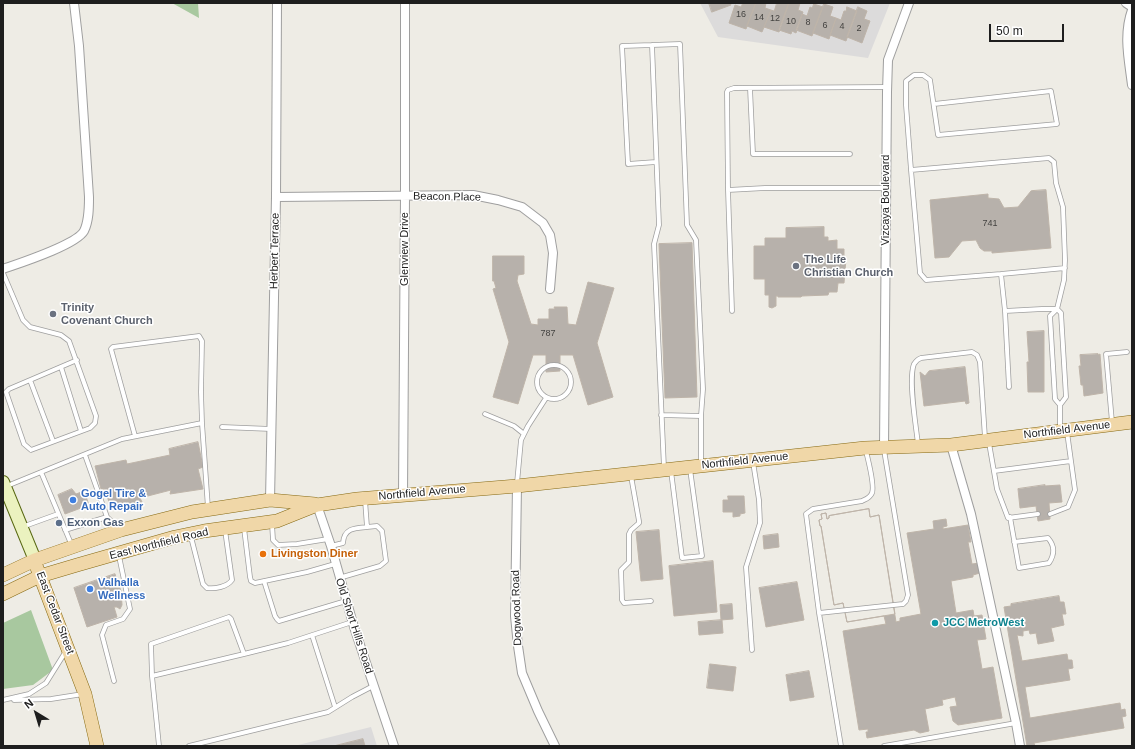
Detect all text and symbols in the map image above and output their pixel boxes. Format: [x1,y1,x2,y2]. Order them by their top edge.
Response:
house number: 16 [736,10,746,20]
house number: 14 [754,13,764,23]
house number: 12 [770,14,780,24]
scale bar [991,16,1066,42]
house number: 10 [786,17,796,27]
house number: 8 [805,18,811,28]
house number: 6 [822,21,828,31]
house number: 4 [839,22,845,32]
house number: 2 [856,24,862,34]
text: 50 m [996,24,1023,38]
street label: Vizcaya Boulevard [879,155,893,245]
street label: Beacon Place [413,190,481,204]
street label: Glenview Drive [398,212,412,286]
street label: Herbert Terrace [268,213,282,289]
house number: 741 [982,219,998,229]
place label: The Life Christian Church [804,253,893,279]
marker: The Life Christian Church [791,261,801,271]
place label: Trinity Covenant Church [61,301,153,327]
marker: Trinity Covenant Church [48,309,58,319]
house number: 787 [540,329,556,339]
street label: Northfield Avenue [1023,418,1111,442]
street label: Northfield Avenue [701,450,789,472]
street label: Northfield Avenue [378,483,466,503]
place label: Gogel Tire & Auto Repair [81,487,146,513]
marker: Gogel Tire & Auto Repair [68,495,78,505]
place label: Exxon Gas [67,516,124,530]
marker: Exxon Gas [54,518,64,528]
street label: East Northfield Road [108,525,210,563]
place label: Livingston Diner [271,547,358,561]
marker: Livingston Diner [258,549,268,559]
street label: East Cedar Street [33,570,77,656]
street label: Dogwood Road [509,570,525,646]
place label: Valhalla Wellness [98,576,145,602]
street label: Old Short Hills Road [332,577,376,675]
marker: Valhalla Wellness [85,584,95,594]
place label: JCC MetroWest [943,616,1024,630]
marker: JCC MetroWest [930,618,940,628]
north arrow [16,693,56,733]
text: N [22,696,35,711]

